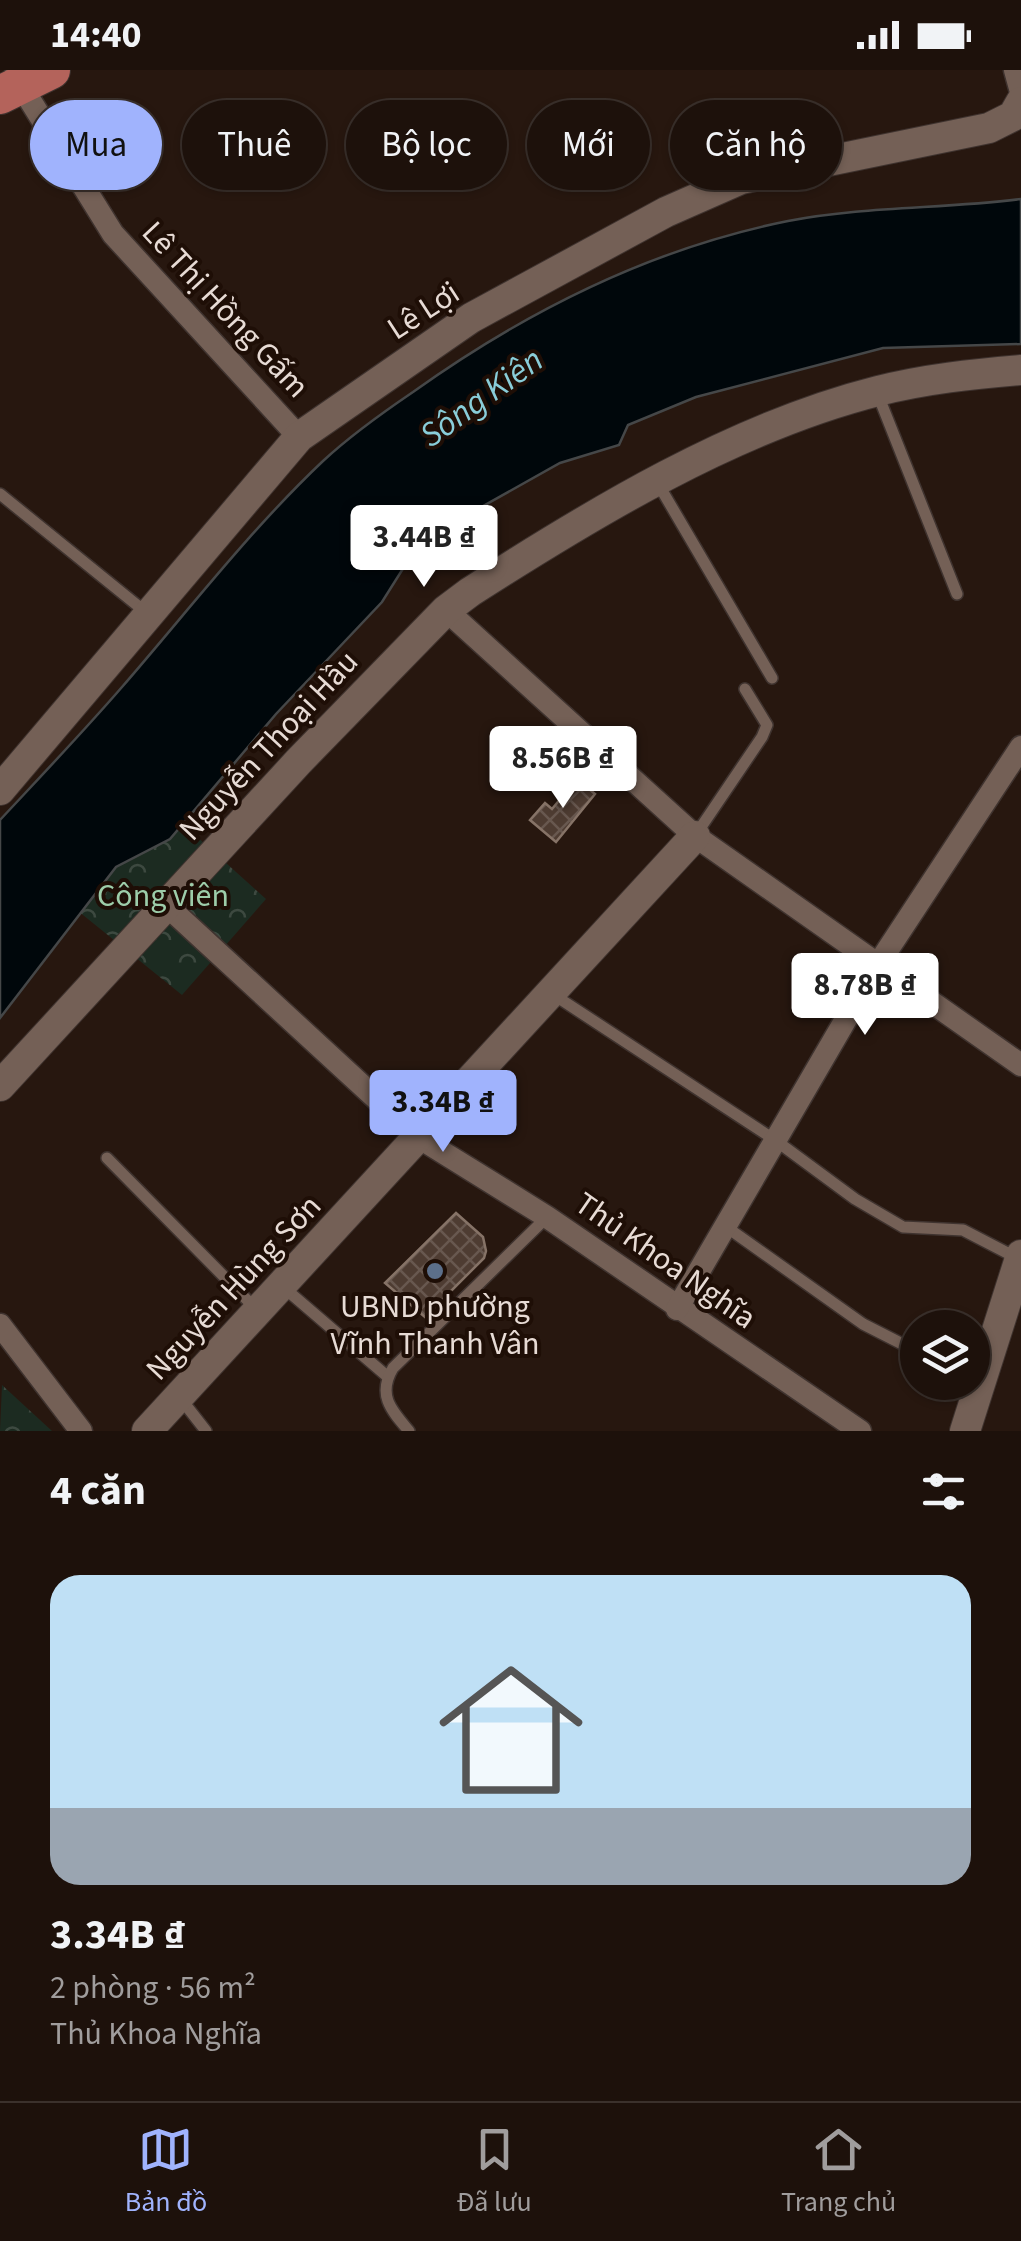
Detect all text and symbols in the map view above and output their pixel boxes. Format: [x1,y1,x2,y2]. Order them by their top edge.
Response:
text: 14:40 [50,8,142,62]
chip: Mua [30,100,162,190]
chip: Thuê [182,100,326,190]
chip: Bộ lọc [346,100,507,190]
chip: Mới [527,100,650,190]
chip: Căn hộ [670,100,842,190]
street label: Lê Thị Hồng Gấm [131,211,319,408]
street label: Lê Lợi [378,270,469,351]
water label: Sông Kiên [409,336,554,460]
pin: 3.44B ₫ [332,505,516,590]
text: 3.44B ₫ [373,514,475,560]
street label: Nguyễn Thoại Hầu [168,640,369,851]
pin: 8.56B ₫ [471,726,655,811]
text: 8.56B ₫ [512,735,614,781]
park label: Công viên [97,873,229,919]
pin: 8.78B ₫ [773,953,957,1038]
text: 8.78B ₫ [814,962,916,1008]
pin: 3.34B ₫ [351,1070,535,1155]
text: 3.34B ₫ [392,1079,494,1125]
street label: Thủ Khoa Nghĩa [565,1181,765,1340]
street label: Nguyễn Hùng Sơn [135,1185,332,1391]
marker: UBND phường Vĩnh Thanh Vân [424,1260,446,1282]
place label: UBND phường Vĩnh Thanh Vân [330,1284,540,1367]
map controls [900,1310,990,1400]
button: layers [900,1310,990,1400]
text: 4 căn [50,1461,146,1521]
icon: filters [916,1464,971,1519]
icon: home [421,1640,601,1820]
text: 3.34B ₫ [50,1905,185,1965]
text: 2 phòng · 56 m² [50,1965,256,2011]
text: Thủ Khoa Nghĩa [50,2011,262,2057]
tab: Bản đồ [125,2122,207,2222]
tab: Đã lưu [457,2122,532,2222]
tab: Trang chủ [781,2122,896,2222]

